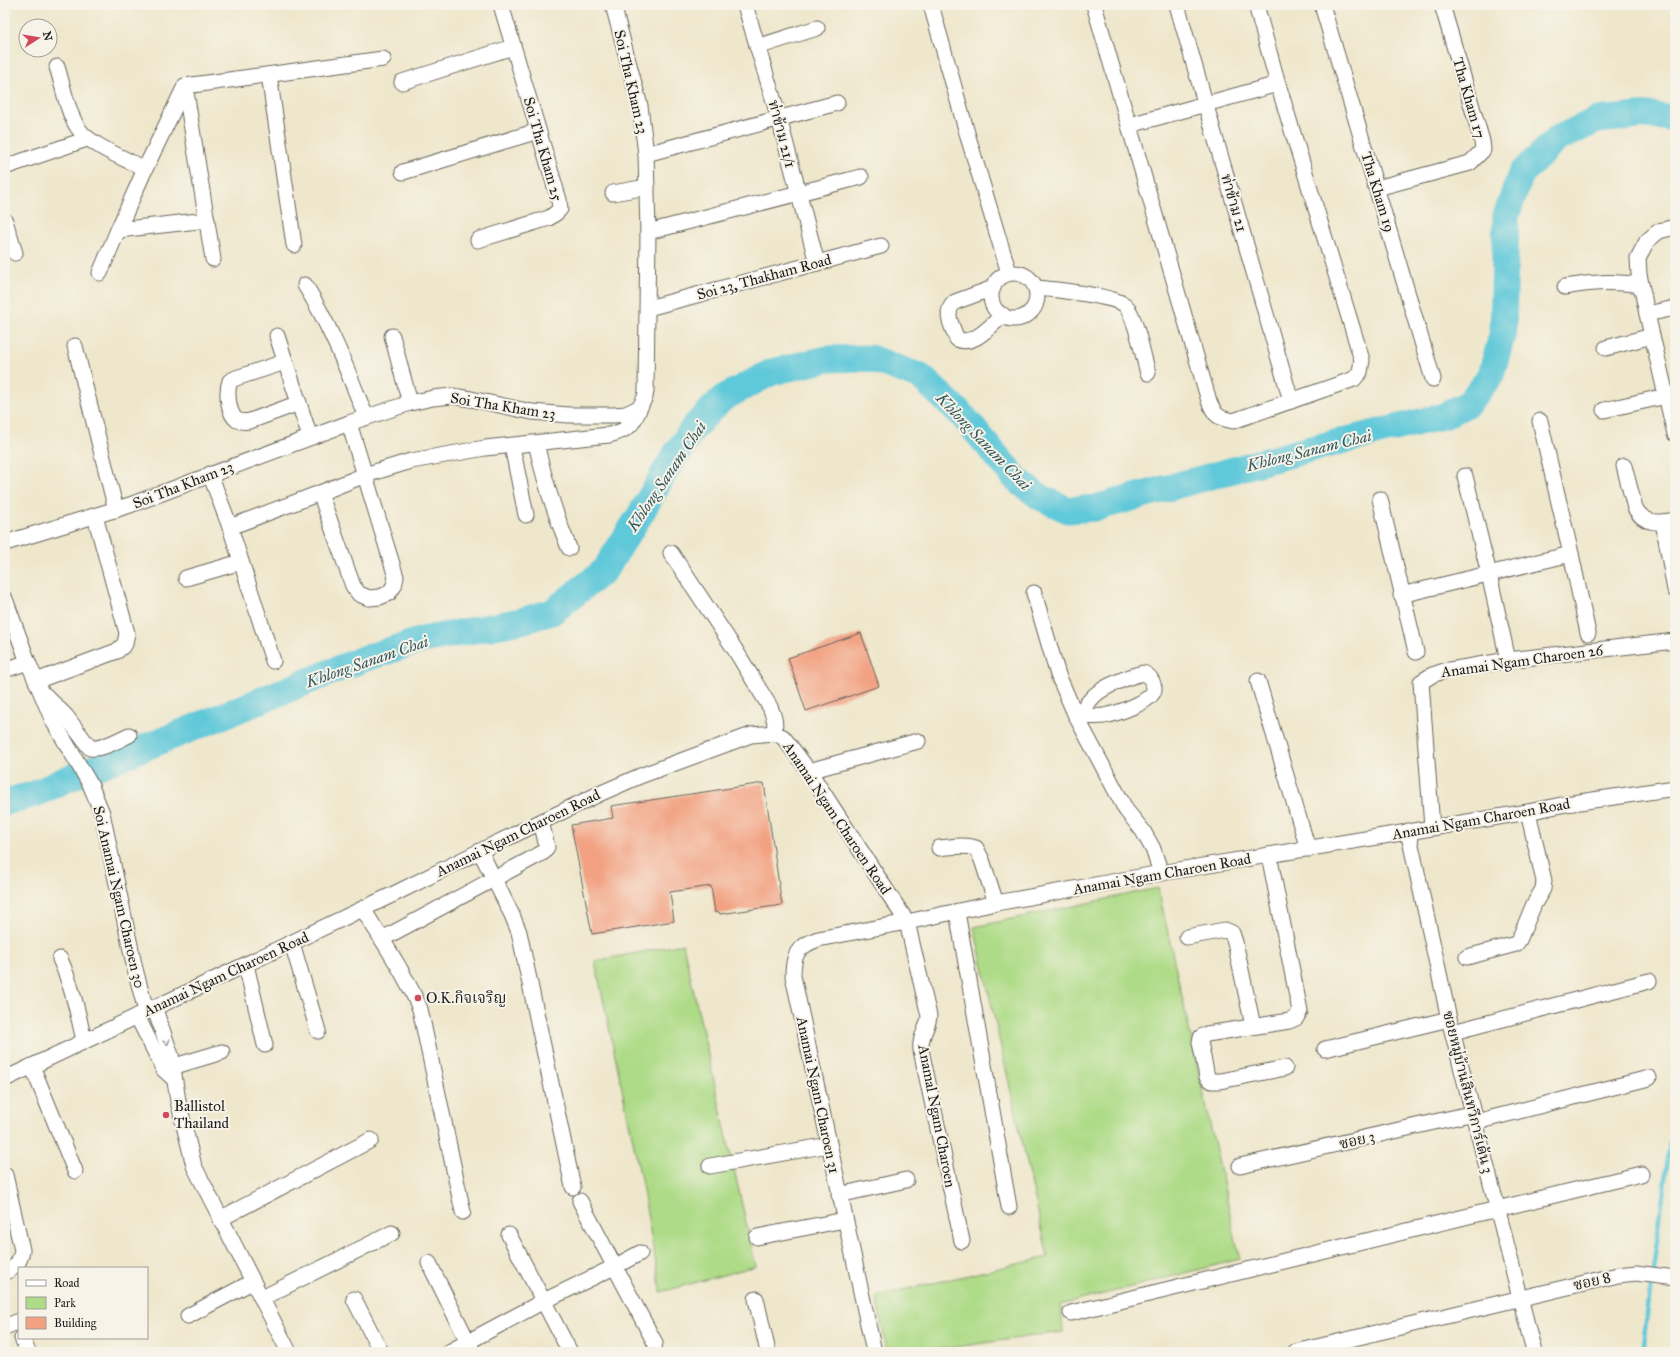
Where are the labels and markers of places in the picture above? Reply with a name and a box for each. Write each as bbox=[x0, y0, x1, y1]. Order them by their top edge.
place label: O.K.กิจเจริญ bbox=[426, 989, 506, 1007]
marker: O.K.กิจเจริญ bbox=[413, 993, 423, 1003]
place label: Ballistol Thailand bbox=[174, 1097, 230, 1132]
marker: Ballistol Thailand bbox=[161, 1110, 171, 1120]

